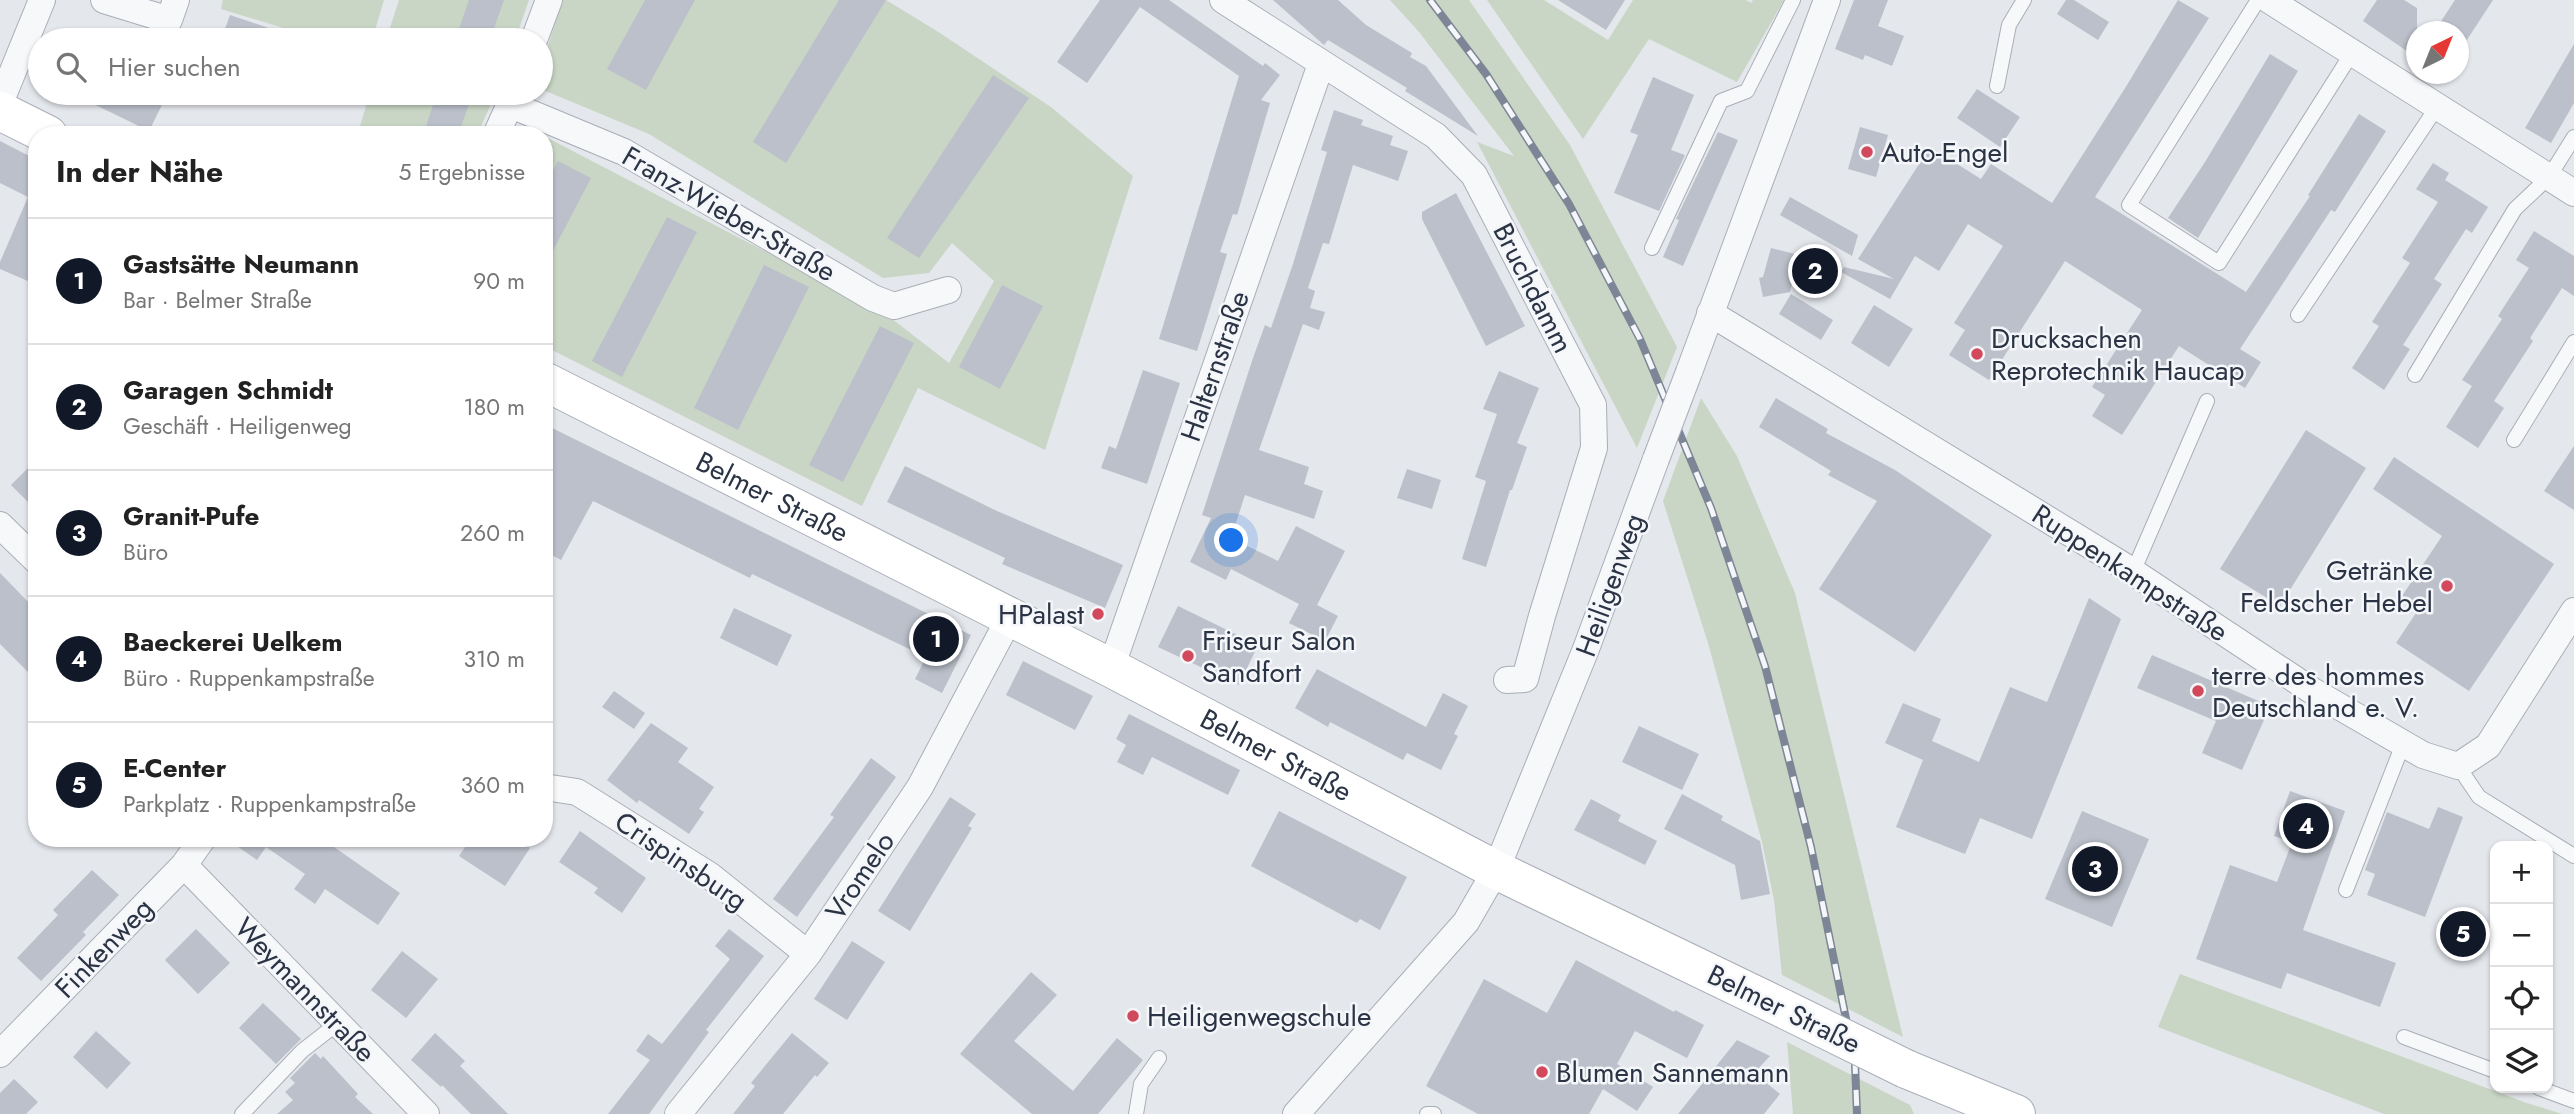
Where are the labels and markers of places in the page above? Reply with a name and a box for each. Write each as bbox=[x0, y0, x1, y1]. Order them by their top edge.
place label: Auto-Engel bbox=[1881, 132, 2008, 173]
marker: Auto-Engel bbox=[1859, 144, 1875, 160]
pin: 2 bbox=[1792, 245, 1838, 297]
place label: Drucksachen Reprotechnik Haucap bbox=[1991, 318, 2244, 391]
marker: Drucksachen Reprotechnik Haucap bbox=[1969, 346, 1985, 362]
place label: Getränke Feldscher Hebel bbox=[2240, 550, 2433, 623]
marker: Getränke Feldscher Hebel bbox=[2439, 578, 2455, 594]
place label: HPalast bbox=[998, 594, 1084, 635]
marker: HPalast bbox=[1090, 606, 1106, 622]
pin: 1 bbox=[913, 613, 959, 665]
place label: Friseur Salon Sandfort bbox=[1202, 620, 1356, 693]
marker: Friseur Salon Sandfort bbox=[1180, 648, 1196, 664]
place label: terre des hommes Deutschland e. V. bbox=[2212, 655, 2424, 728]
marker: terre des hommes Deutschland e. V. bbox=[2190, 683, 2206, 699]
pin: 4 bbox=[2283, 800, 2329, 852]
pin: 3 bbox=[2072, 843, 2118, 895]
pin: 5 bbox=[2440, 908, 2486, 960]
place label: Heiligenwegschule bbox=[1147, 996, 1371, 1037]
marker: Heiligenwegschule bbox=[1125, 1008, 1141, 1024]
place label: Blumen Sannemann bbox=[1556, 1052, 1789, 1093]
marker: Blumen Sannemann bbox=[1534, 1064, 1550, 1080]

